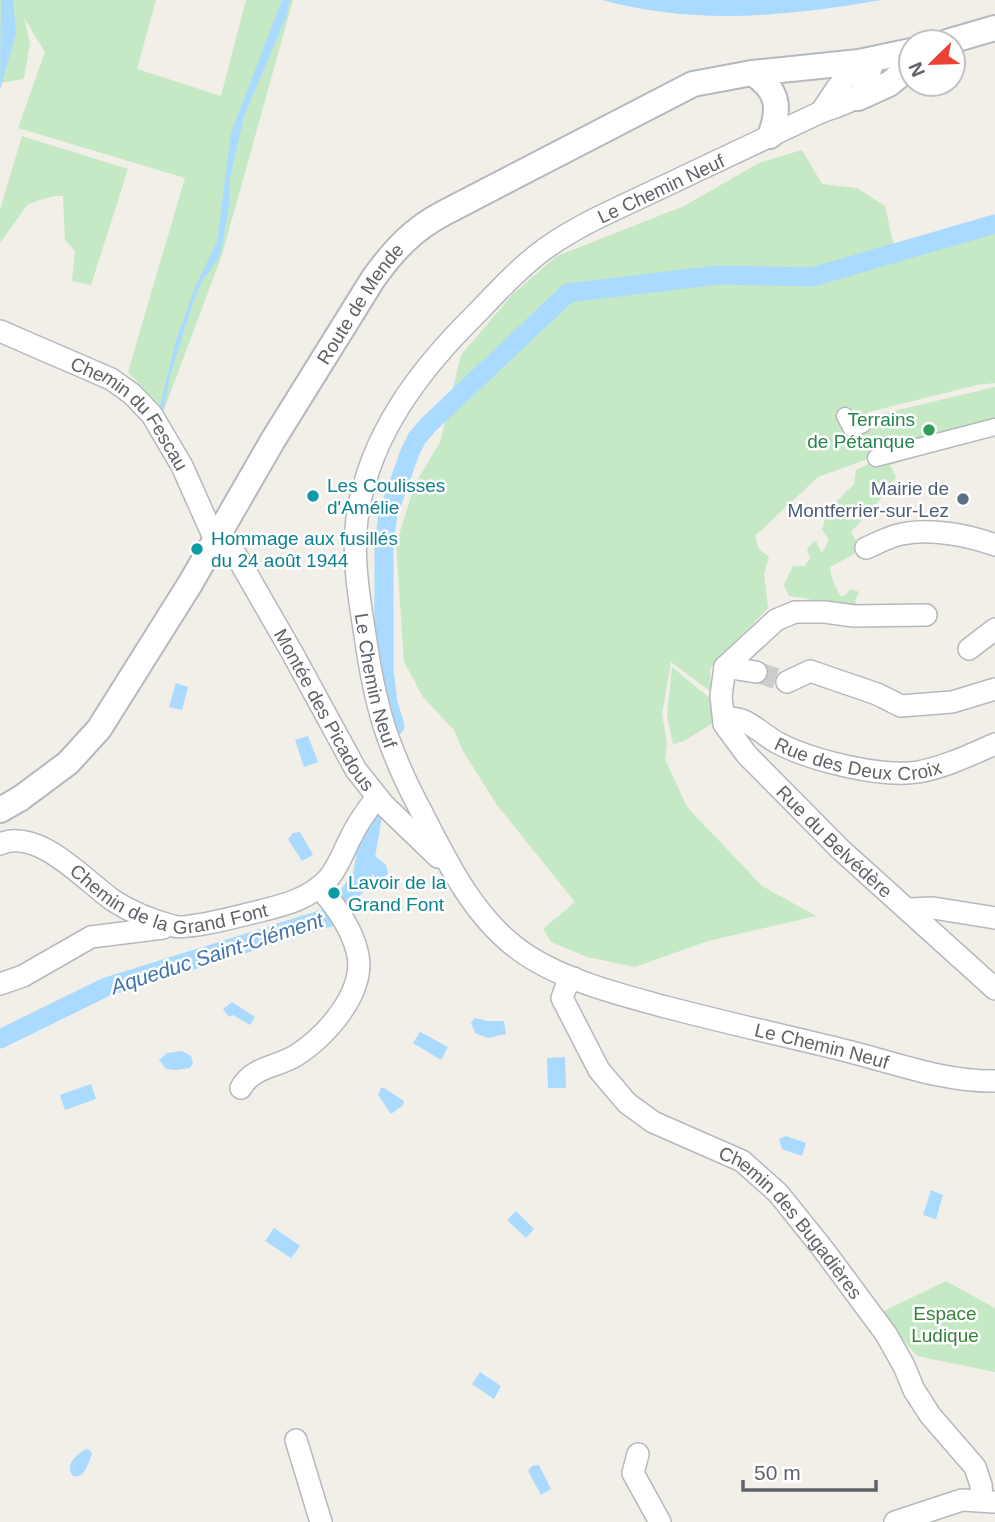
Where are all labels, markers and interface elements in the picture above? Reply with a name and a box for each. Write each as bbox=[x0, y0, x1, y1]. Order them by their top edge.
north arrow bbox=[897, 28, 967, 98]
text: N bbox=[904, 59, 929, 80]
street label: Le Chemin Neuf bbox=[594, 150, 728, 228]
street label: Route de Mende bbox=[312, 239, 408, 368]
street label: Chemin du Fescau bbox=[68, 352, 193, 474]
place label: Terrains de Pétanque bbox=[807, 409, 915, 452]
marker: Terrains de Pétanque bbox=[921, 422, 937, 438]
place label: Les Coulisses d'Amélie bbox=[327, 475, 445, 518]
place label: Mairie de Montferrier-sur-Lez bbox=[787, 478, 949, 521]
marker: Les Coulisses d'Amélie bbox=[305, 488, 321, 504]
marker: Mairie de Montferrier-sur-Lez bbox=[955, 491, 971, 507]
place label: Hommage aux fusillés du 24 août 1944 bbox=[211, 528, 398, 571]
marker: Hommage aux fusillés du 24 août 1944 bbox=[189, 541, 205, 557]
street label: Le Chemin Neuf bbox=[351, 612, 401, 751]
street label: Montée des Picadous bbox=[270, 625, 379, 795]
street label: Rue des Deux Croix bbox=[772, 733, 944, 784]
street label: Rue du Belvédère bbox=[772, 781, 897, 902]
street label: Chemin de la Grand Font bbox=[66, 859, 271, 937]
place label: Lavoir de la Grand Font bbox=[348, 872, 447, 915]
marker: Lavoir de la Grand Font bbox=[326, 885, 342, 901]
water label: Aqueduc Saint-Clément bbox=[106, 907, 327, 999]
street label: Le Chemin Neuf bbox=[753, 1019, 892, 1073]
street label: Chemin des Bugadières bbox=[716, 1142, 867, 1303]
park label: Espace Ludique bbox=[911, 1303, 979, 1346]
scale bar bbox=[743, 1448, 876, 1492]
text: 50 m bbox=[754, 1461, 801, 1484]

